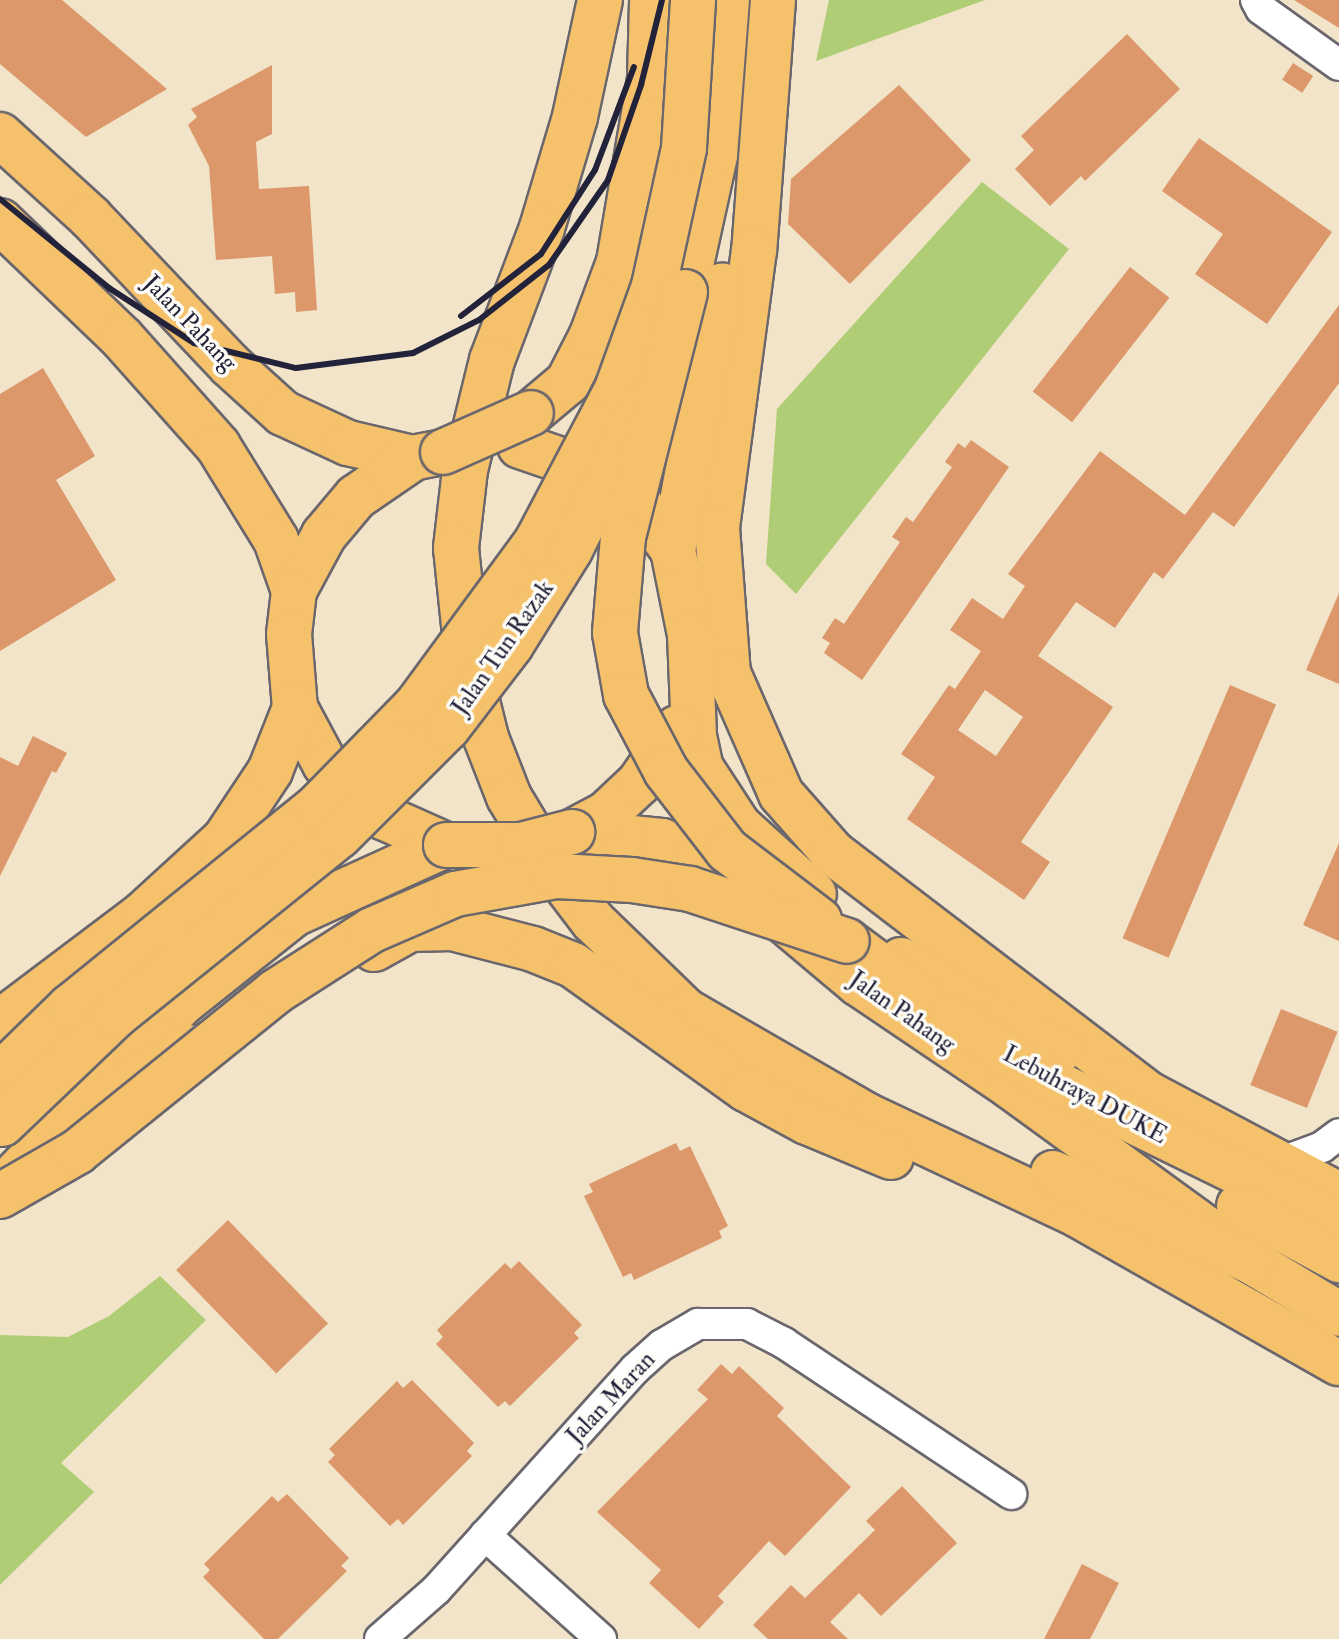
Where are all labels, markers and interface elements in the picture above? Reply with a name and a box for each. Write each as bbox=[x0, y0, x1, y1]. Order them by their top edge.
street label: Jalan Pahang bbox=[137, 269, 243, 377]
street label: Jalan Tun Razak bbox=[446, 575, 560, 721]
street label: Jalan Pahang bbox=[844, 965, 960, 1059]
street label: Lebuhraya DUKE bbox=[998, 1040, 1172, 1150]
street label: Jalan Maran bbox=[561, 1346, 661, 1450]

